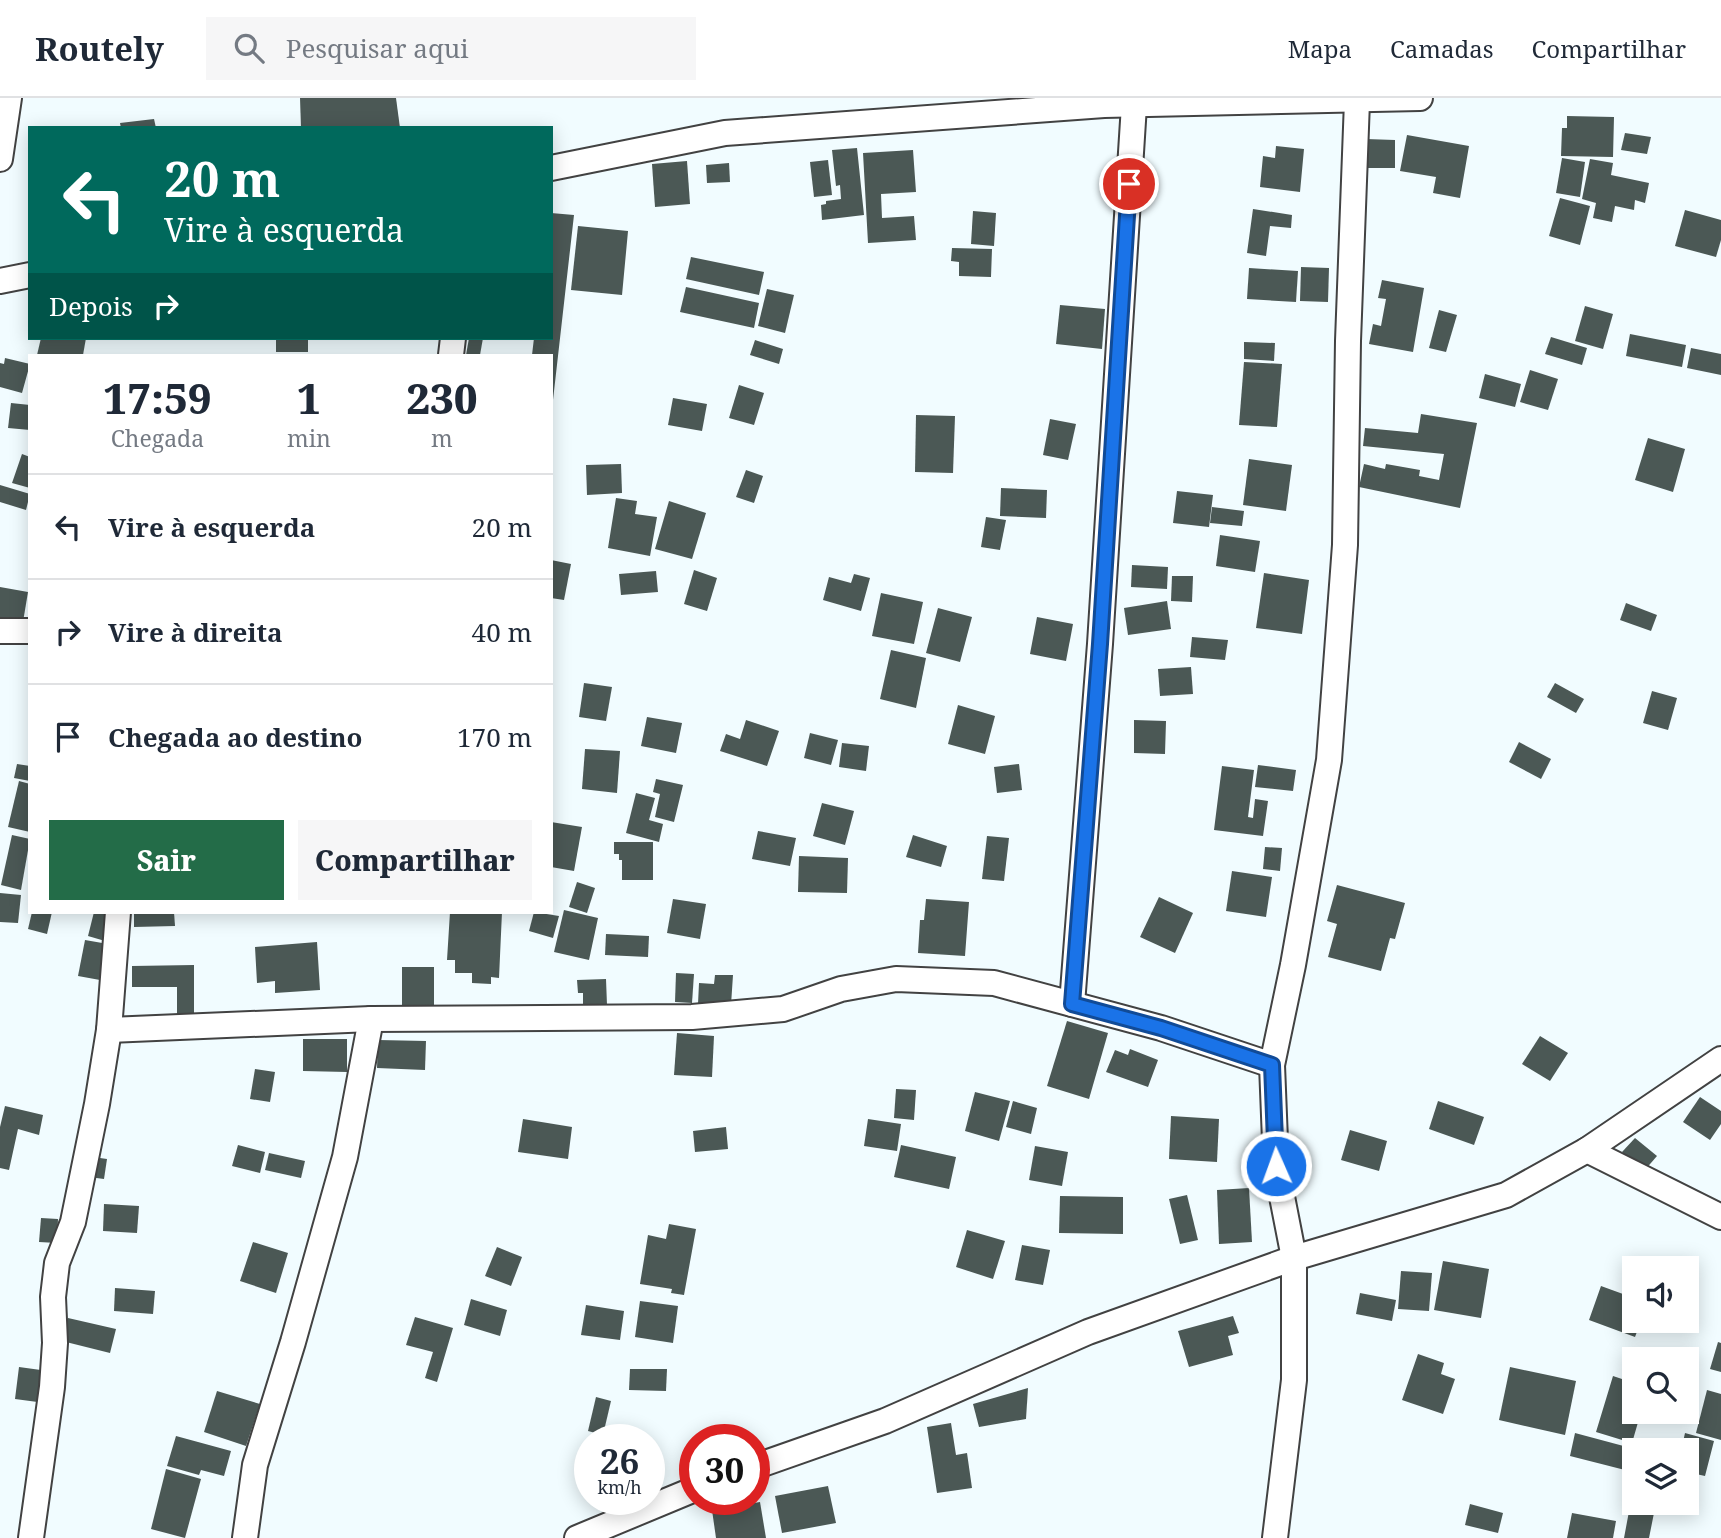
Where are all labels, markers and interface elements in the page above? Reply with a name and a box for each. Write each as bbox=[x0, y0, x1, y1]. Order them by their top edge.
search box bbox=[206, 17, 696, 80]
text: Routely bbox=[35, 26, 164, 71]
icon: search bbox=[230, 29, 268, 67]
text: Pesquisar aqui bbox=[286, 30, 469, 66]
text: Mapa bbox=[1288, 32, 1352, 65]
text: Camadas bbox=[1390, 32, 1494, 65]
text: Compartilhar bbox=[1532, 32, 1686, 65]
text: 20 m bbox=[164, 145, 280, 211]
icon: left bbox=[49, 154, 140, 245]
pin bbox=[1099, 154, 1159, 214]
icon: arrive bbox=[1110, 165, 1148, 203]
text: Vire à esquerda bbox=[164, 208, 404, 251]
icon: right bbox=[147, 287, 185, 325]
text: Depois bbox=[49, 288, 133, 324]
text: 17:59 bbox=[103, 369, 212, 426]
text: 1 bbox=[297, 369, 321, 426]
text: 230 bbox=[406, 369, 478, 426]
text: Chegada bbox=[111, 422, 204, 454]
text: min bbox=[287, 422, 331, 454]
text: m bbox=[431, 422, 453, 454]
icon: left bbox=[49, 508, 87, 546]
text: Vire à esquerda bbox=[108, 509, 315, 545]
text: 20 m bbox=[472, 509, 532, 545]
icon: right bbox=[49, 613, 87, 651]
text: Vire à direita bbox=[108, 614, 283, 650]
text: 40 m bbox=[472, 614, 532, 650]
icon: arrive bbox=[49, 718, 87, 756]
text: Chegada ao destino bbox=[108, 719, 363, 755]
text: 170 m bbox=[457, 719, 532, 755]
button: Sair bbox=[49, 820, 284, 900]
button: Compartilhar bbox=[298, 820, 532, 900]
position arrow bbox=[1239, 1129, 1313, 1203]
map controls bbox=[1622, 1256, 1699, 1515]
button: sound bbox=[1622, 1256, 1699, 1333]
button: search bbox=[1622, 1347, 1699, 1424]
speed limit sign: 30 bbox=[679, 1424, 770, 1515]
text: 26 bbox=[600, 1437, 639, 1484]
button: layers bbox=[1622, 1438, 1699, 1515]
text: km/h bbox=[597, 1475, 642, 1499]

